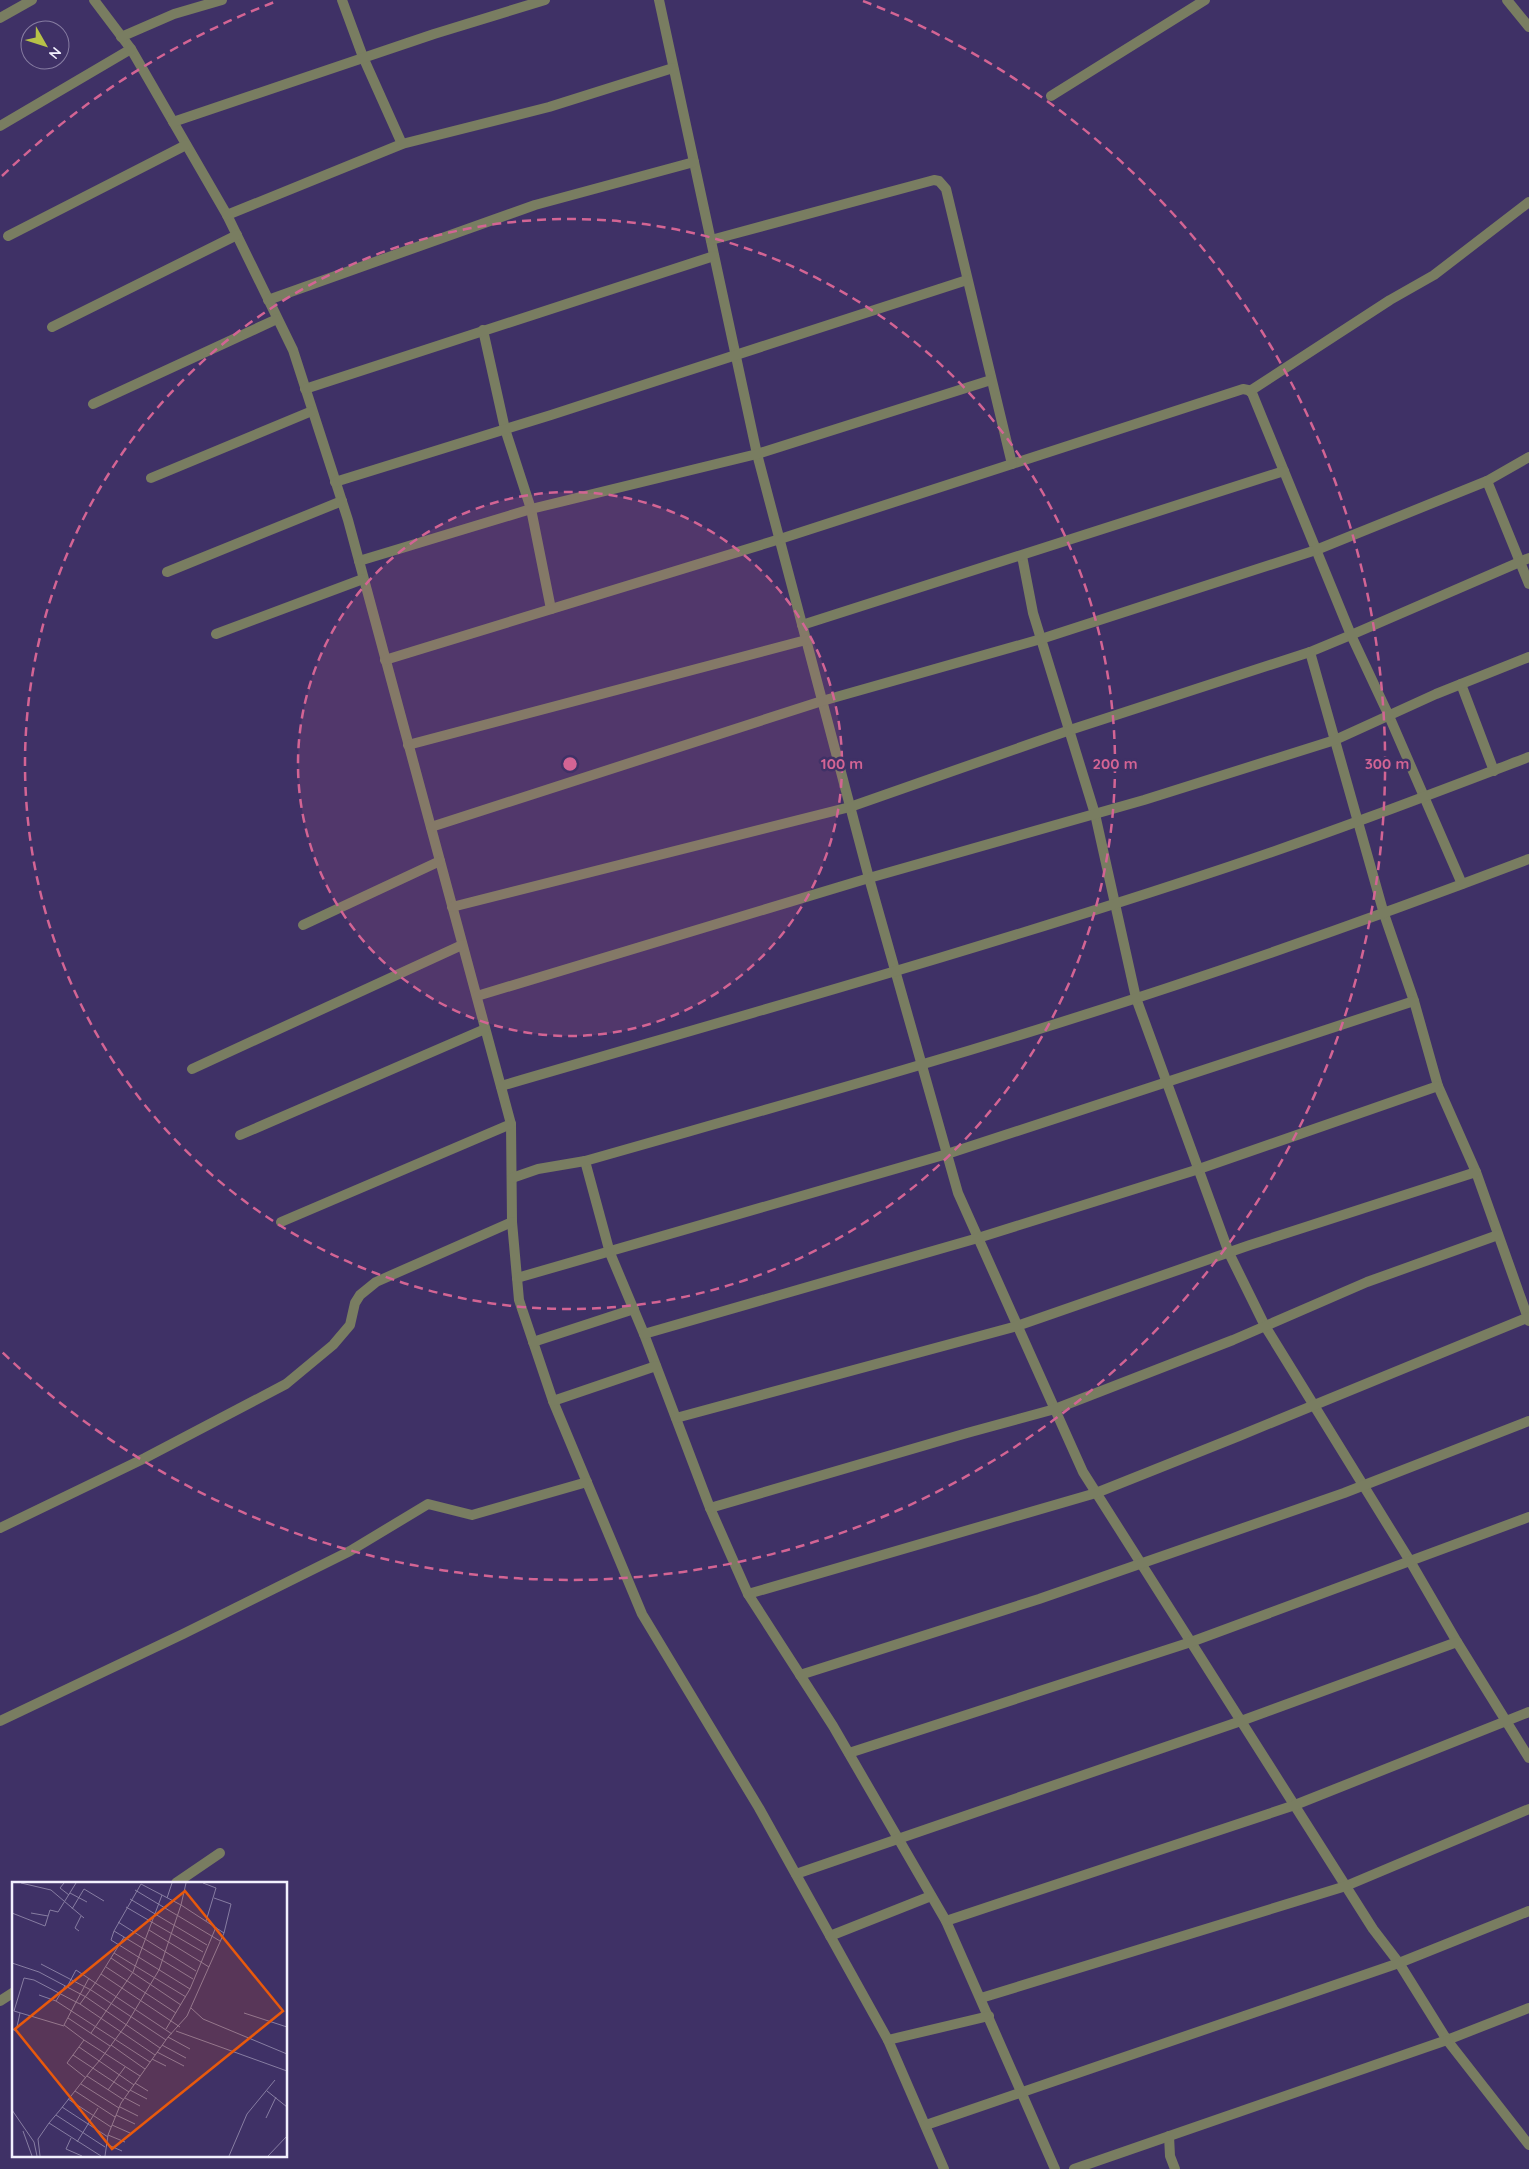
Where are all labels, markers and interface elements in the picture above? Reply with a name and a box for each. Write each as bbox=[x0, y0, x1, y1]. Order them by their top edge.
north arrow bbox=[20, 20, 70, 70]
text: N bbox=[45, 44, 65, 63]
text: 100 m bbox=[821, 754, 863, 773]
text: 200 m bbox=[1093, 754, 1138, 773]
text: 300 m bbox=[1365, 754, 1409, 773]
centre of rings bbox=[561, 755, 579, 773]
inset map bbox=[12, 1882, 288, 2156]

